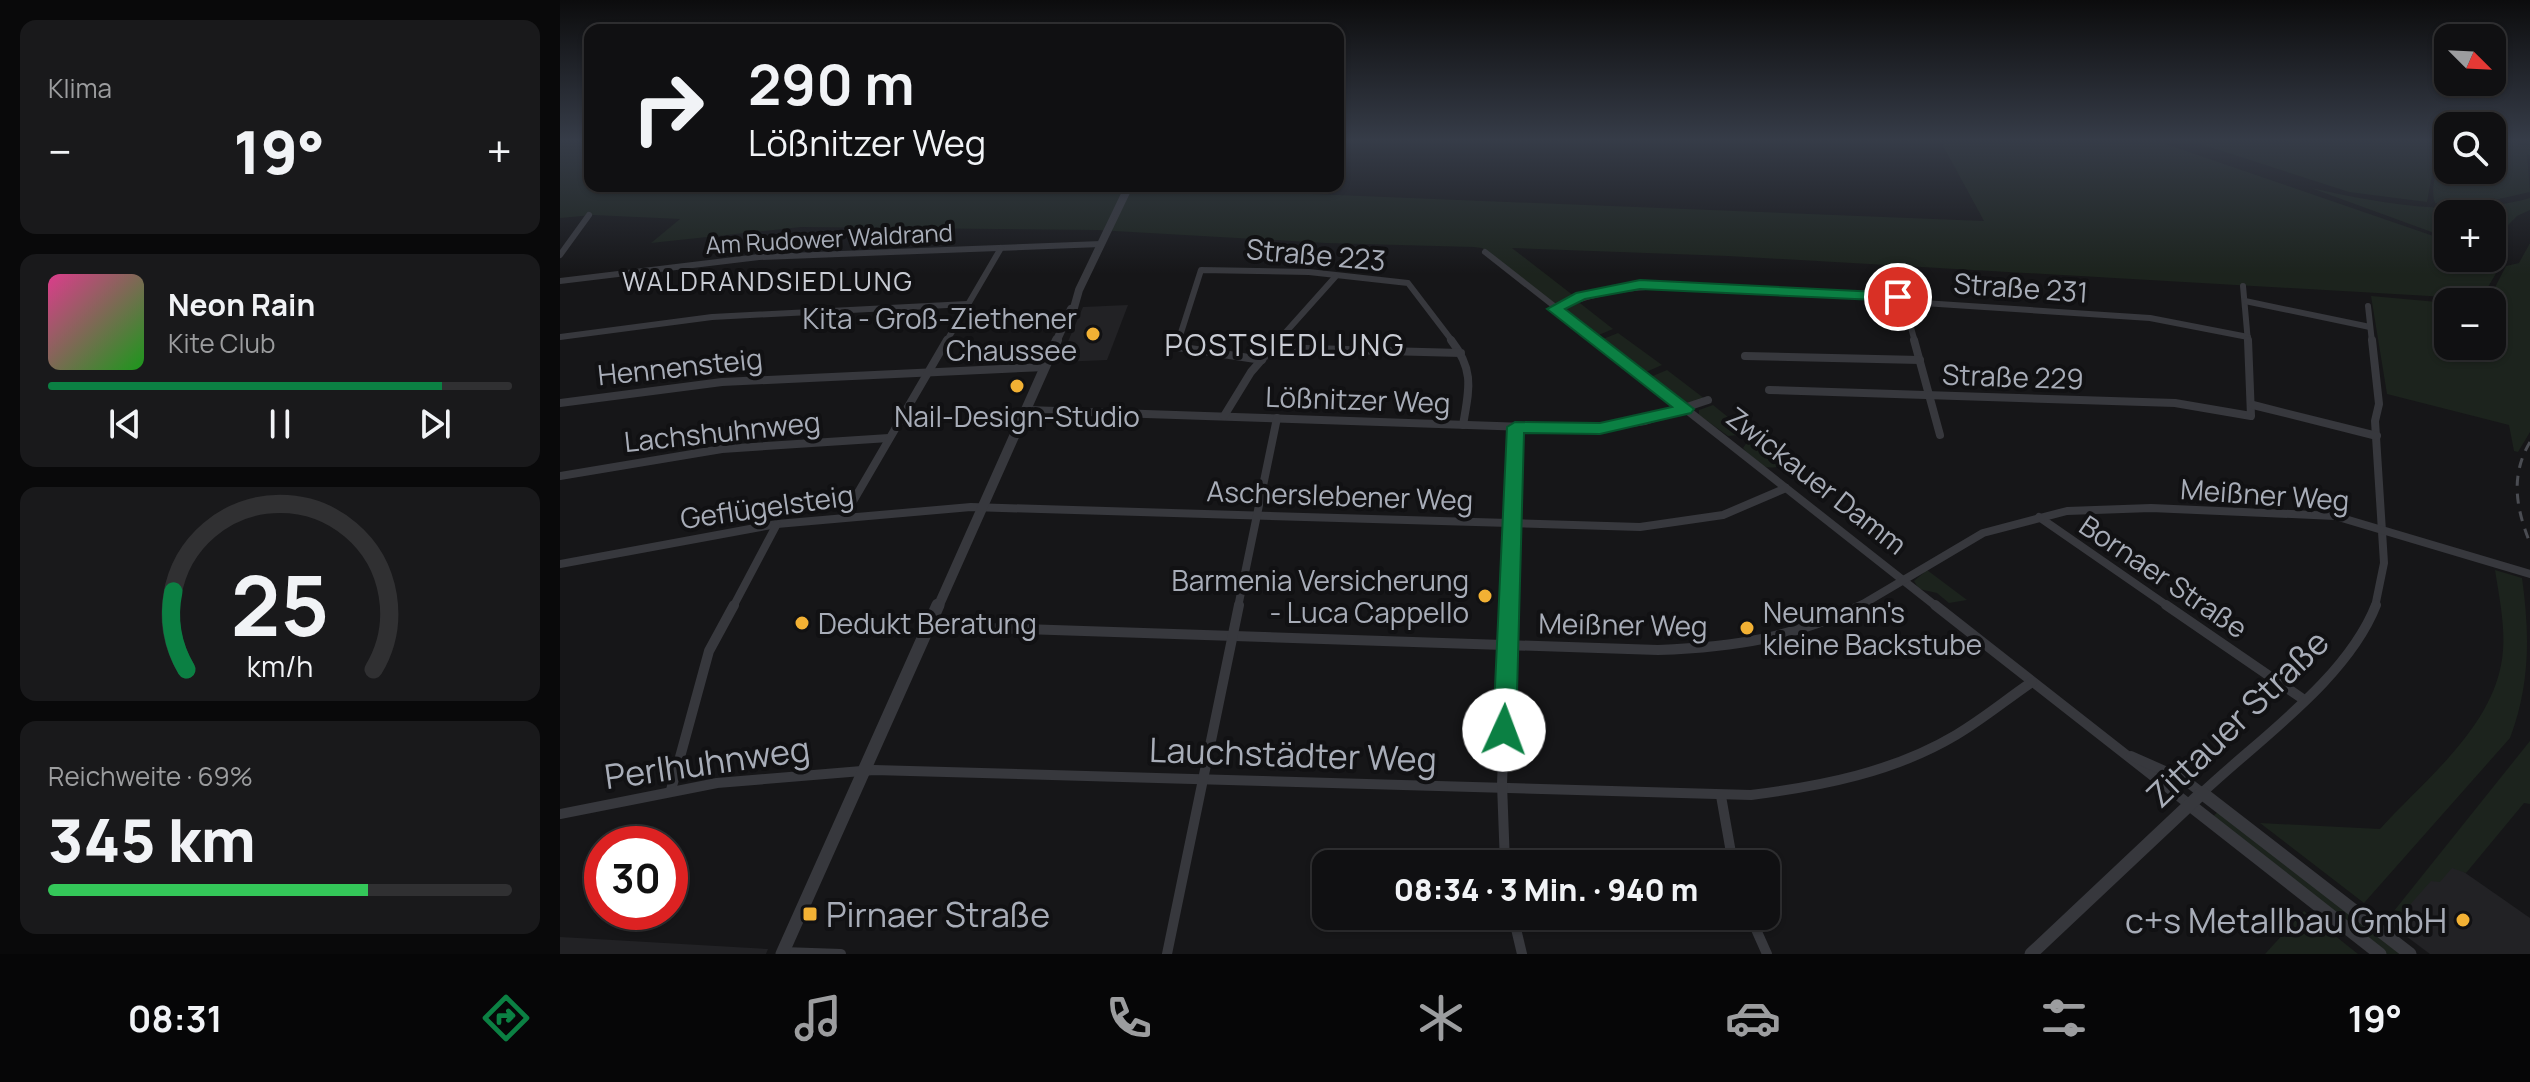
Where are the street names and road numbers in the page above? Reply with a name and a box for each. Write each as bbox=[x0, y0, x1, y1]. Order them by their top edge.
street label: Am Rudower Waldrand bbox=[705, 215, 953, 261]
street label: Straße 223 bbox=[1245, 229, 1387, 279]
street label: Straße 231 bbox=[1953, 263, 2089, 311]
street label: Hennensteig bbox=[596, 338, 764, 394]
street label: Straße 229 bbox=[1942, 355, 2084, 397]
street label: Lößnitzer Weg bbox=[1265, 377, 1451, 421]
street label: Zwickauer Damm bbox=[1719, 398, 1915, 562]
street label: Lachshuhnweg bbox=[622, 402, 822, 460]
street label: Meißner Weg bbox=[2179, 469, 2351, 519]
street label: Ascherslebener Weg bbox=[1206, 471, 1474, 519]
street label: Geflügelsteig bbox=[678, 475, 856, 537]
street label: Bornaer Straße bbox=[2073, 506, 2255, 646]
street label: Meißner Weg bbox=[1538, 604, 1708, 644]
street label: Zittauer Straße bbox=[2136, 619, 2338, 817]
street label: Perlhuhnweg bbox=[601, 725, 813, 799]
street label: Lauchstädter Weg bbox=[1148, 726, 1438, 782]

